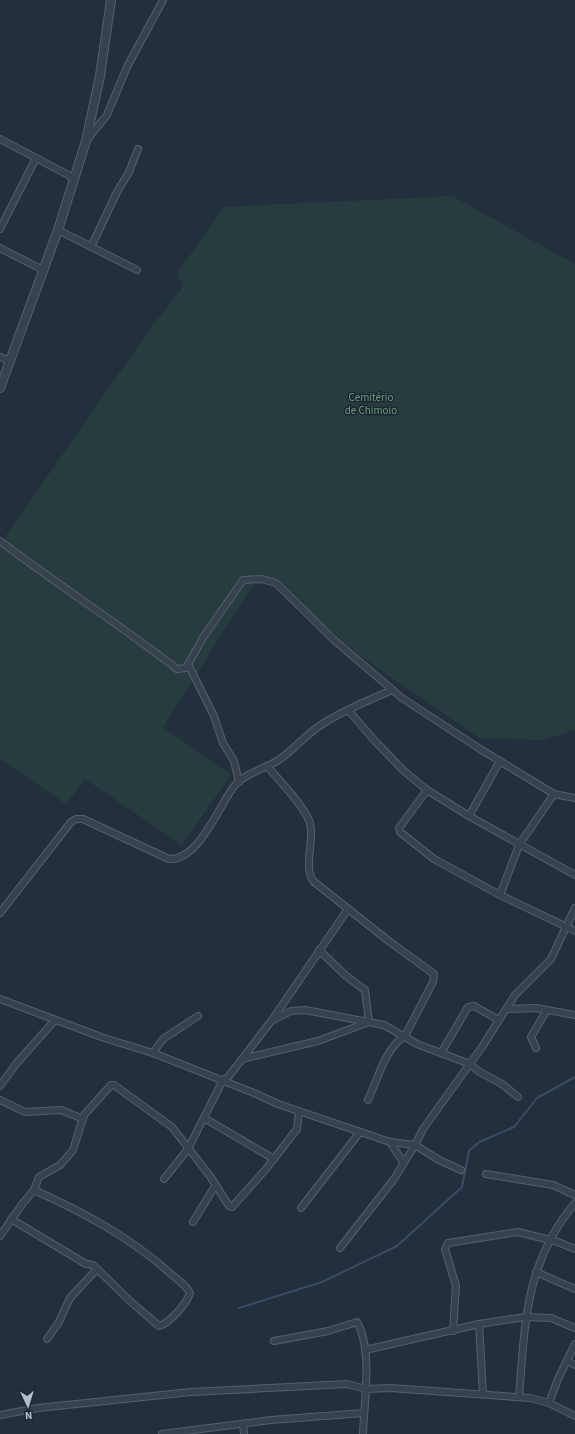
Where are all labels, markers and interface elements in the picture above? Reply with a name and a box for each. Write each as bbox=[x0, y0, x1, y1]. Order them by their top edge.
park label: Cemitério de Chimoio bbox=[345, 390, 397, 418]
north arrow bbox=[8, 1386, 48, 1426]
text: N bbox=[24, 1408, 33, 1423]

